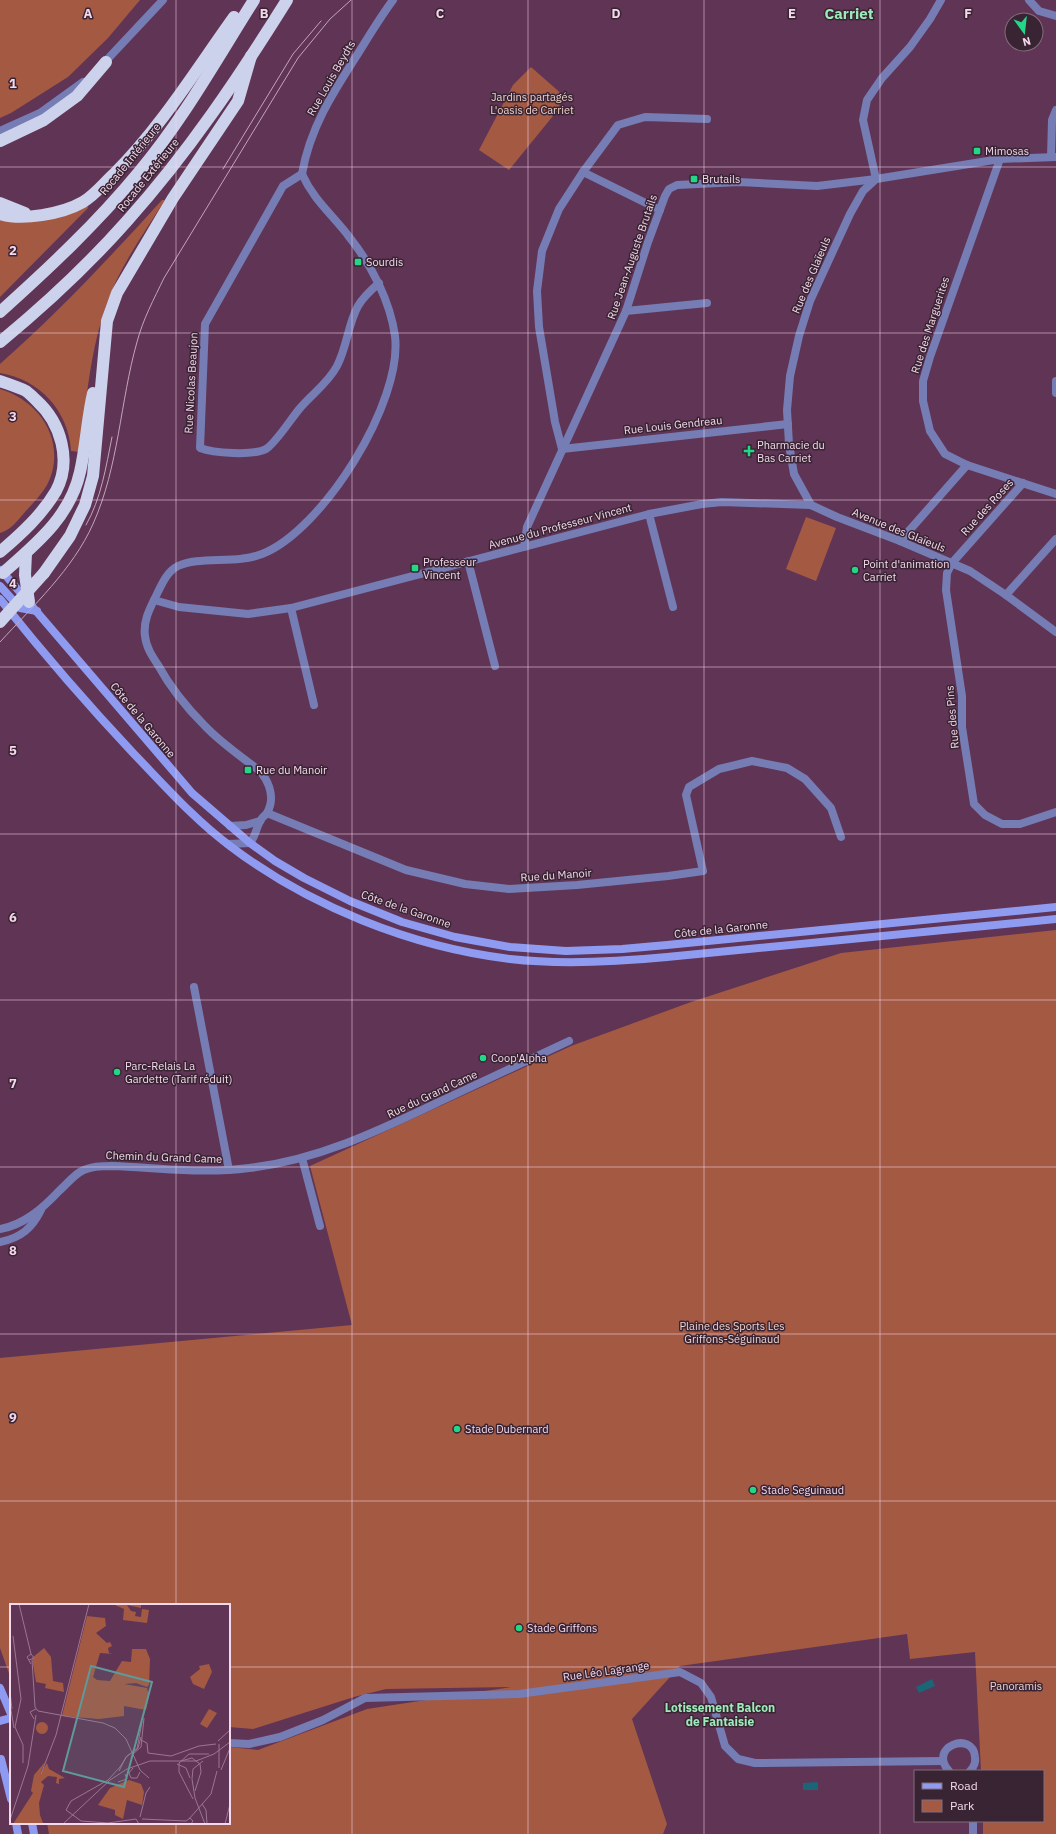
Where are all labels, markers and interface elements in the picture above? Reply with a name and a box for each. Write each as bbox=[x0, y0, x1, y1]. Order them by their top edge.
district label: Carriet bbox=[825, 4, 874, 23]
text: A bbox=[84, 5, 93, 22]
text: B bbox=[260, 5, 269, 22]
text: C bbox=[436, 5, 445, 22]
text: D bbox=[611, 5, 621, 22]
text: E bbox=[788, 5, 796, 22]
text: F bbox=[964, 5, 972, 22]
north arrow bbox=[1004, 12, 1044, 52]
text: N bbox=[1021, 34, 1032, 49]
street label: Rue Louis Beydts bbox=[304, 38, 358, 118]
text: 1 bbox=[9, 75, 17, 92]
park label: Jardins partagés L'oasis de Carriet bbox=[490, 90, 574, 117]
street label: Rocade Intérieure bbox=[97, 120, 163, 198]
street label: Rocade Extérieure bbox=[114, 135, 182, 215]
place label: Mimosas bbox=[985, 144, 1029, 158]
marker: Mimosas bbox=[972, 146, 982, 156]
place label: Brutails bbox=[702, 172, 740, 186]
marker: Brutails bbox=[689, 174, 699, 184]
street label: Rue Jean-Auguste Brutails bbox=[604, 193, 660, 321]
street label: Rue des Glaïeuls bbox=[788, 234, 834, 316]
text: 2 bbox=[9, 242, 17, 259]
place label: Sourdis bbox=[366, 255, 403, 269]
marker: Sourdis bbox=[353, 257, 363, 267]
street label: Rue des Marguerites bbox=[908, 275, 952, 375]
street label: Rue Nicolas Beaujon bbox=[181, 332, 201, 434]
text: 3 bbox=[9, 408, 17, 425]
street label: Rue Louis Gendreau bbox=[623, 413, 723, 437]
place label: Pharmacie du Bas Carriet bbox=[757, 438, 825, 465]
marker: Pharmacie du Bas Carriet bbox=[744, 446, 754, 456]
street label: Rue des Roses bbox=[958, 476, 1016, 538]
street label: Avenue du Professeur Vincent bbox=[487, 500, 633, 552]
street label: Avenue des Glaïeuls bbox=[850, 505, 948, 555]
place label: Professeur Vincent bbox=[423, 555, 476, 582]
place label: Point d'animation Carriet bbox=[863, 557, 949, 584]
marker: Professeur Vincent bbox=[410, 563, 420, 573]
marker: Point d'animation Carriet bbox=[850, 565, 860, 575]
text: 4 bbox=[9, 575, 17, 592]
street label: Côte de la Garonne bbox=[107, 679, 179, 761]
street label: Rue des Pins bbox=[942, 685, 962, 749]
text: 5 bbox=[9, 742, 17, 759]
place label: Rue du Manoir bbox=[256, 763, 327, 777]
marker: Rue du Manoir bbox=[243, 765, 253, 775]
street label: Rue du Manoir bbox=[520, 866, 592, 884]
street label: Côte de la Garonne bbox=[359, 887, 453, 931]
text: 6 bbox=[9, 909, 17, 926]
street label: Côte de la Garonne bbox=[673, 917, 769, 941]
place label: Coop'Alpha bbox=[491, 1051, 547, 1065]
marker: Coop'Alpha bbox=[478, 1053, 488, 1063]
place label: Parc-Relais La Gardette (Tarif réduit) bbox=[125, 1059, 232, 1086]
marker: Parc-Relais La Gardette (Tarif réduit) bbox=[112, 1067, 122, 1077]
street label: Rue du Grand Came bbox=[385, 1067, 479, 1121]
text: 7 bbox=[9, 1075, 17, 1092]
street label: Chemin du Grand Came bbox=[105, 1148, 223, 1166]
text: 8 bbox=[9, 1242, 17, 1259]
park label: Plaine des Sports Les Griffons-Séguinaud bbox=[679, 1319, 785, 1346]
text: 9 bbox=[9, 1409, 17, 1426]
place label: Stade Dubernard bbox=[465, 1422, 549, 1436]
marker: Stade Dubernard bbox=[452, 1424, 462, 1434]
place label: Stade Seguinaud bbox=[761, 1483, 844, 1497]
marker: Stade Seguinaud bbox=[748, 1485, 758, 1495]
inset map bbox=[10, 1604, 230, 1824]
place label: Stade Griffons bbox=[527, 1621, 597, 1635]
marker: Stade Griffons bbox=[514, 1623, 524, 1633]
street label: Rue Léo Lagrange bbox=[562, 1658, 650, 1684]
park label: Panoramis bbox=[990, 1679, 1042, 1693]
district label: Lotissement Balcon de Fantaisie bbox=[665, 1700, 775, 1729]
legend bbox=[914, 1770, 1044, 1822]
text: Road bbox=[950, 1778, 978, 1793]
text: Park bbox=[950, 1798, 975, 1813]

